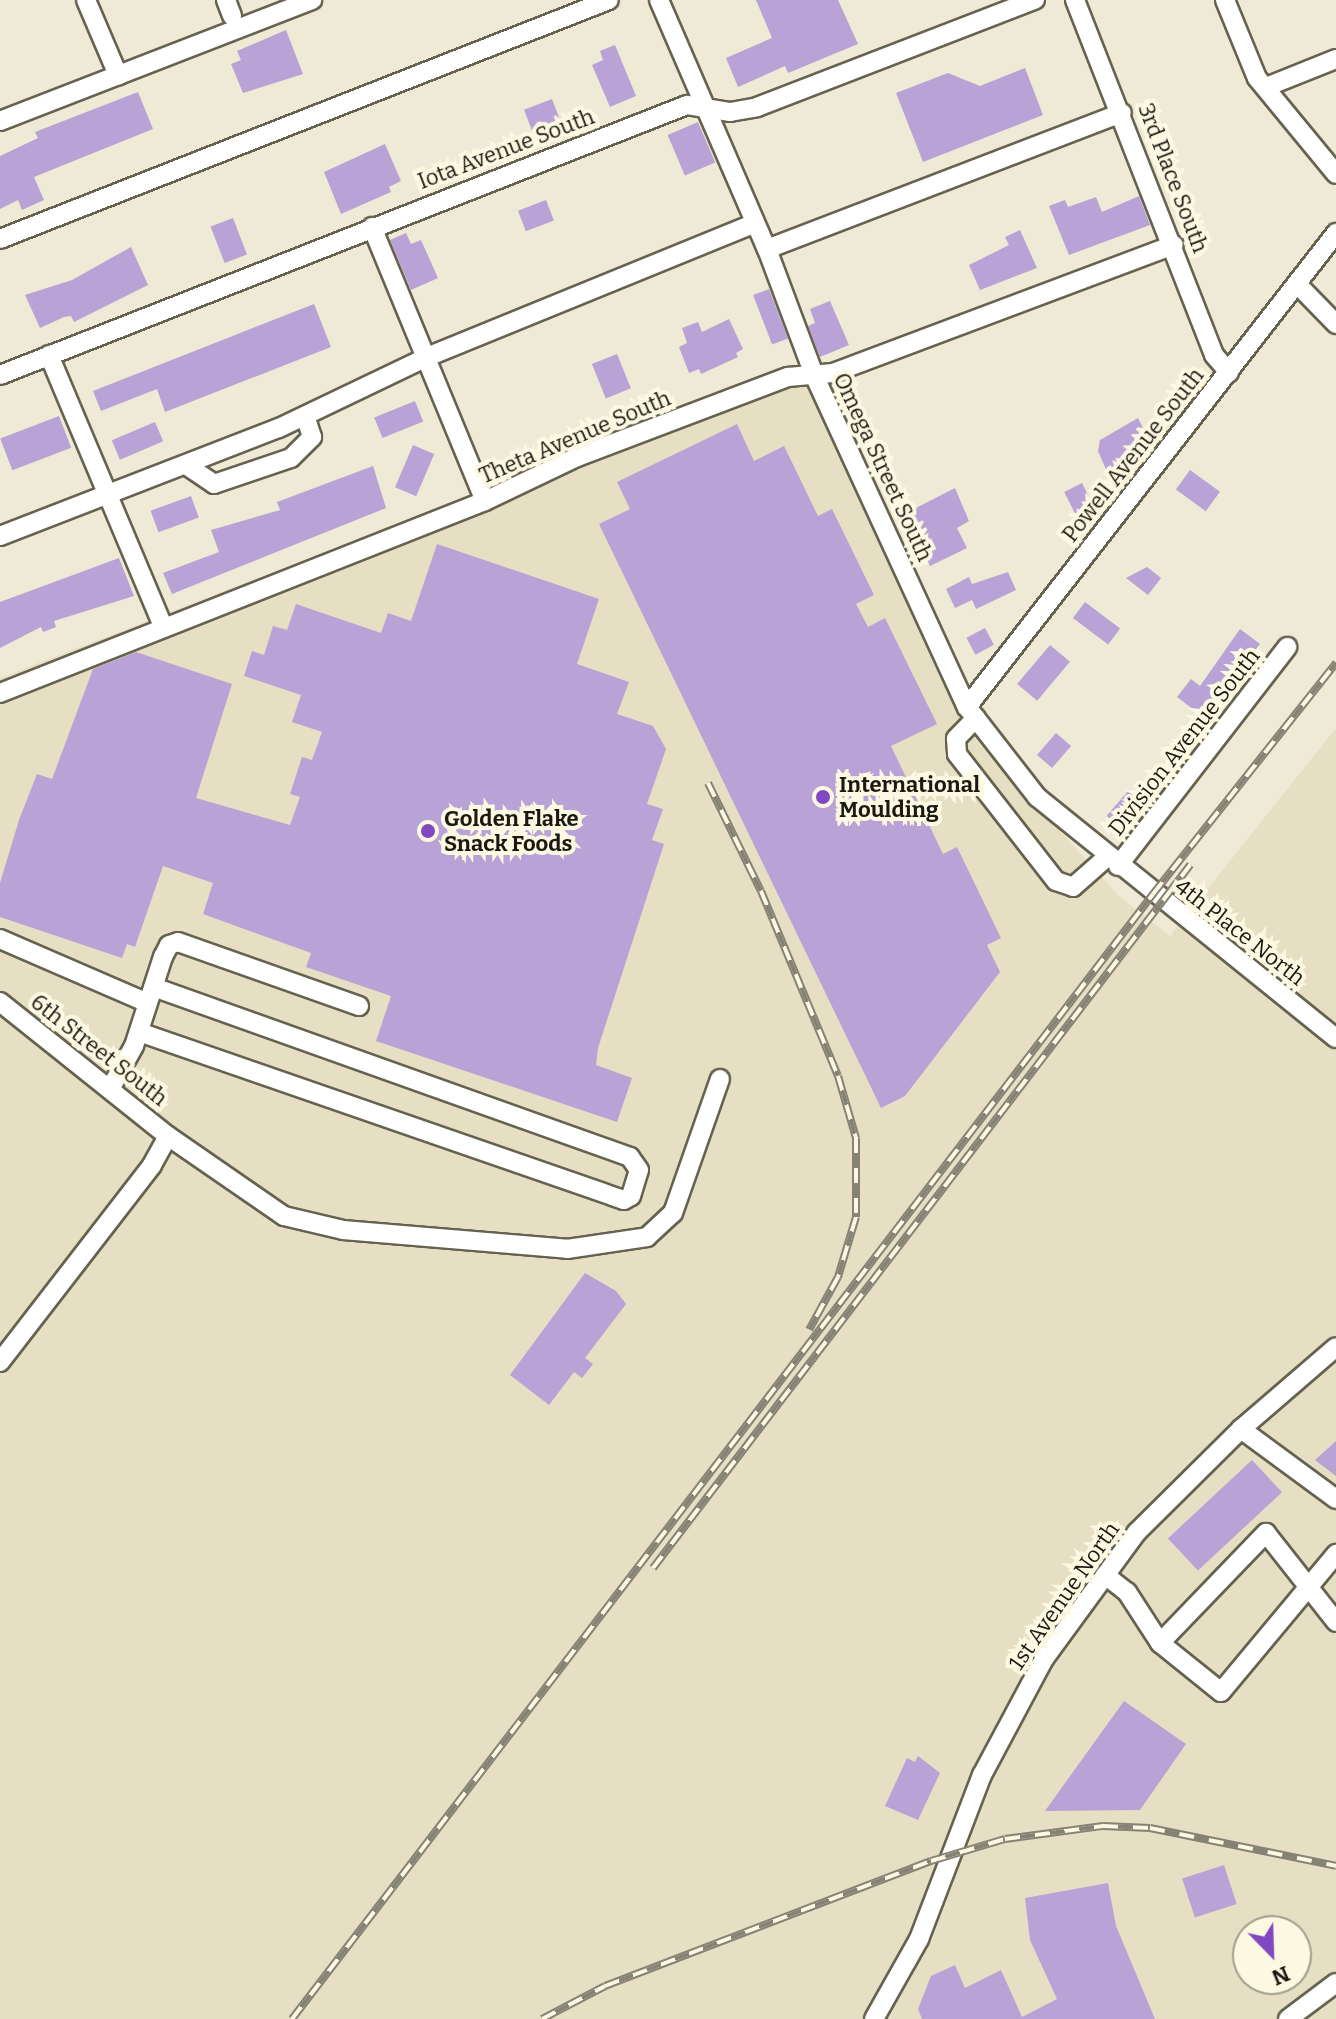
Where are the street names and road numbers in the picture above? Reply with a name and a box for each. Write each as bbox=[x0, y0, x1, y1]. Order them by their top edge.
street label: 3rd Place South bbox=[1132, 100, 1214, 256]
street label: Iota Avenue South bbox=[414, 103, 598, 195]
street label: Powell Avenue South bbox=[1057, 363, 1209, 547]
street label: Omega Street South bbox=[828, 369, 938, 565]
street label: Theta Avenue South bbox=[476, 385, 674, 489]
street label: Division Avenue South bbox=[1103, 643, 1265, 841]
street label: 4th Place North bbox=[1170, 873, 1310, 991]
street label: 6th Street South bbox=[26, 989, 172, 1111]
street label: 1st Avenue North bbox=[1003, 1517, 1125, 1675]

